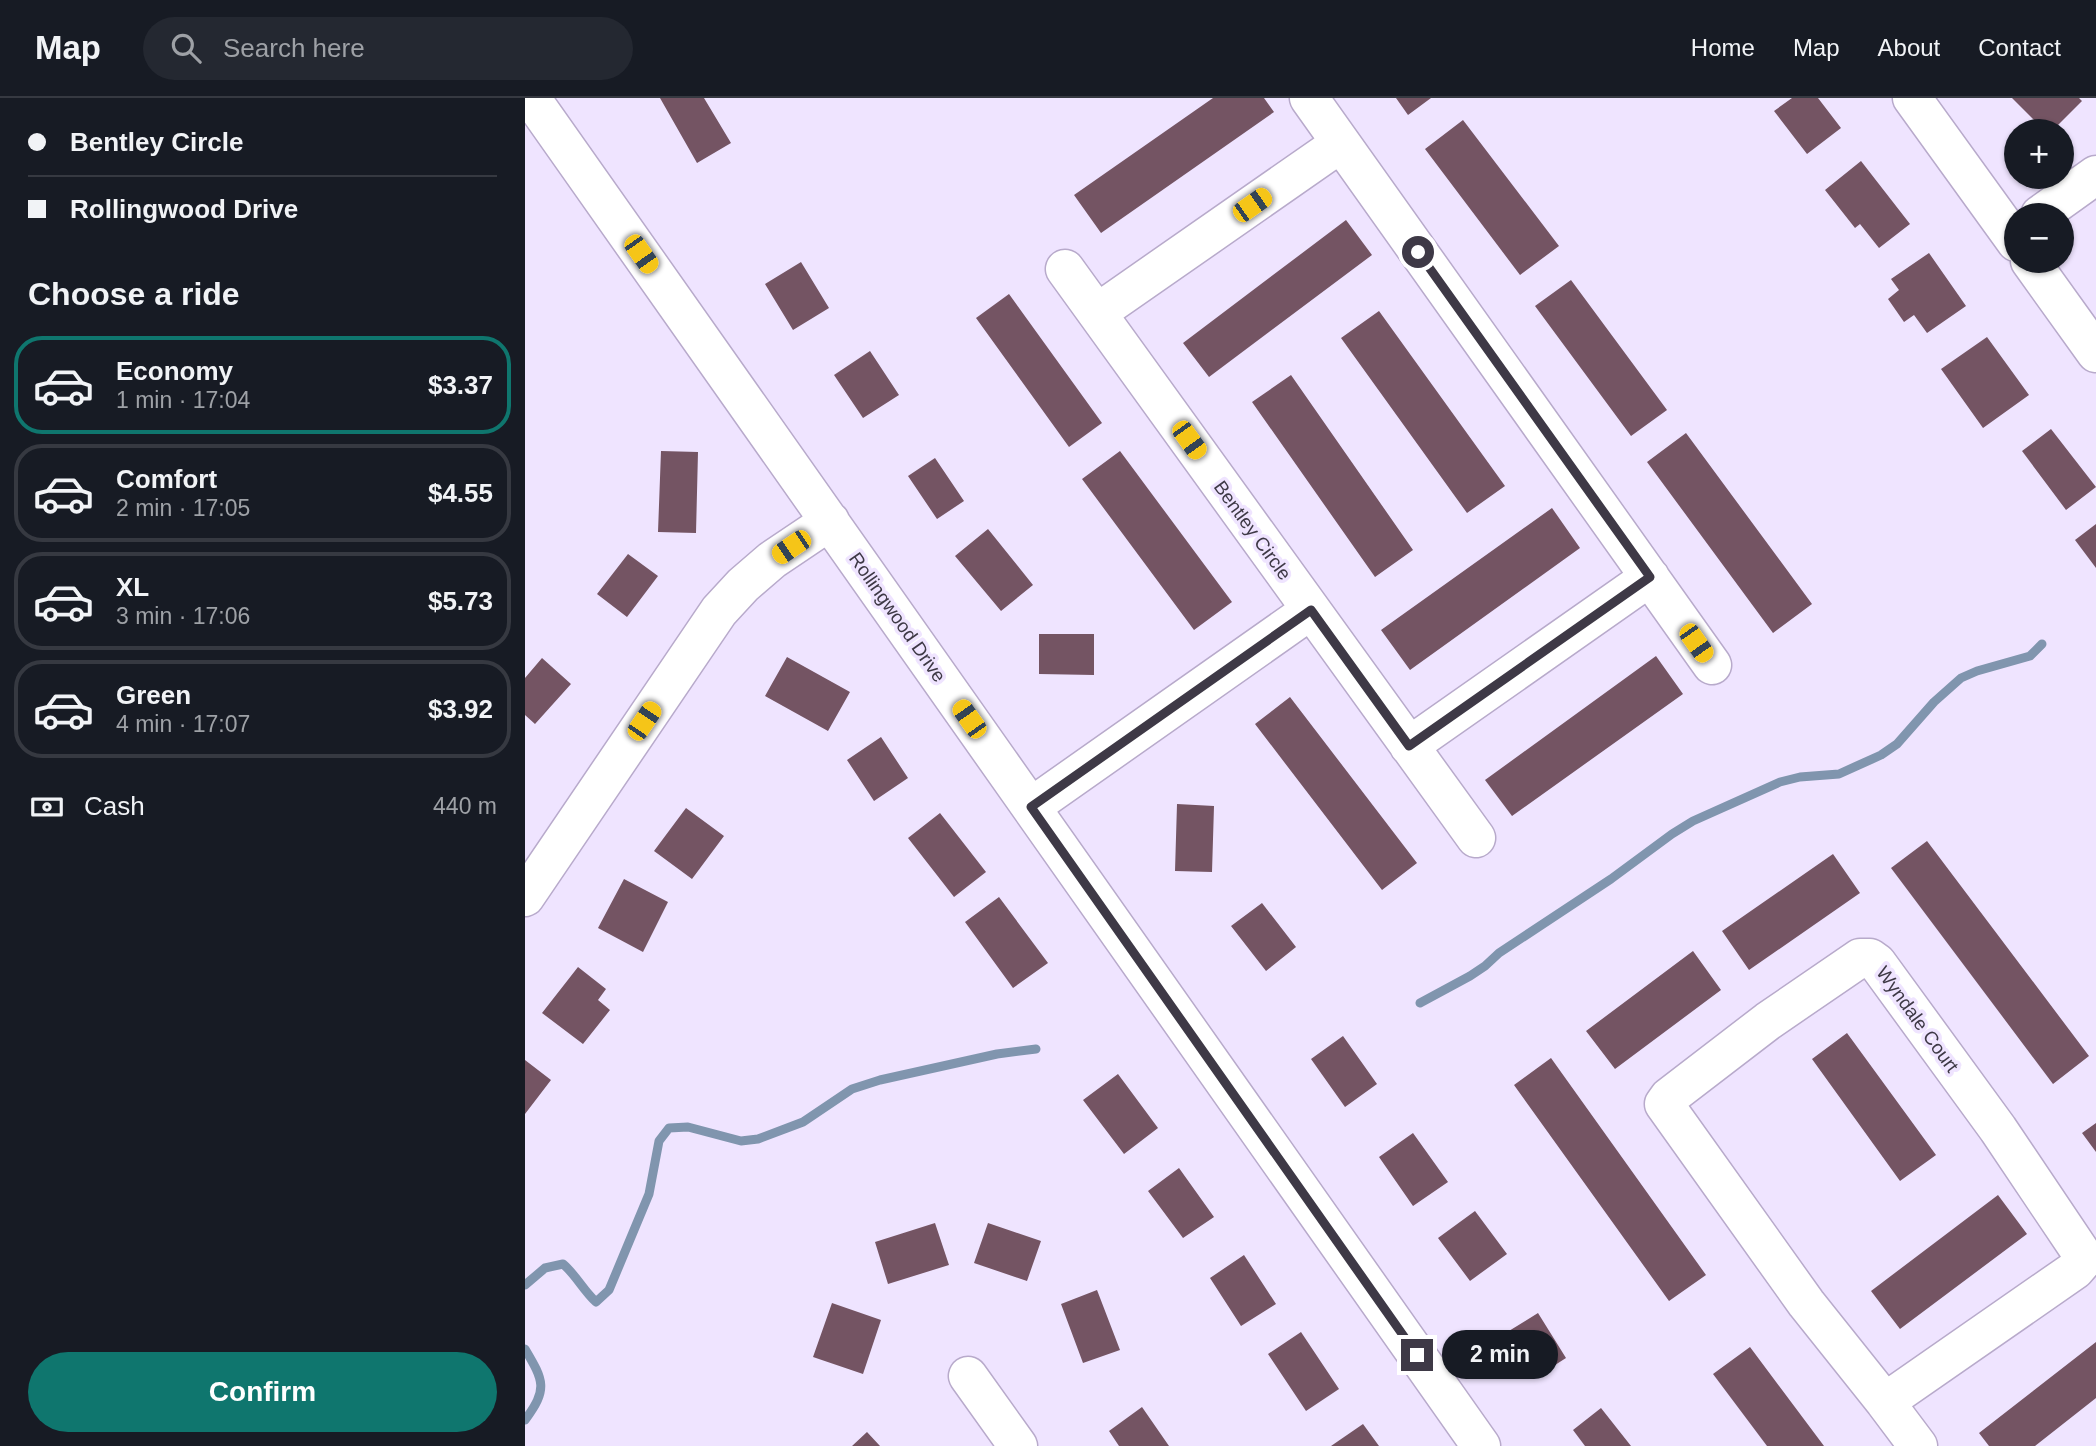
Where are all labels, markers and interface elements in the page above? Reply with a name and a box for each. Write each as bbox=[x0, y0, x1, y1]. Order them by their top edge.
search box bbox=[143, 17, 633, 80]
text: Map bbox=[35, 29, 101, 66]
icon: search bbox=[167, 29, 205, 67]
text: Search here bbox=[223, 33, 365, 63]
text: Home bbox=[1691, 34, 1755, 61]
text: Map bbox=[1793, 34, 1840, 61]
text: About bbox=[1878, 34, 1940, 61]
text: Contact bbox=[1978, 34, 2061, 61]
map controls bbox=[2004, 119, 2074, 273]
button: + bbox=[2004, 119, 2074, 189]
text: Bentley Circle bbox=[70, 127, 243, 157]
car bbox=[1229, 184, 1276, 226]
text: Rollingwood Drive bbox=[70, 194, 298, 224]
button: − bbox=[2004, 203, 2074, 273]
car bbox=[621, 231, 662, 277]
route start bbox=[1402, 236, 1434, 268]
text: Choose a ride bbox=[28, 276, 240, 312]
icon: car bbox=[32, 354, 95, 417]
text: Economy bbox=[116, 356, 233, 386]
text: $3.37 bbox=[428, 370, 493, 400]
text: 1 min · 17:04 bbox=[116, 387, 250, 413]
car bbox=[1169, 417, 1210, 463]
icon: car bbox=[32, 462, 95, 525]
text: Comfort bbox=[116, 464, 217, 494]
street label: Bentley Circle bbox=[1210, 477, 1296, 584]
text: $4.55 bbox=[428, 478, 493, 508]
text: 2 min · 17:05 bbox=[116, 495, 250, 521]
car bbox=[768, 527, 815, 567]
street label: Rollingwood Drive bbox=[845, 549, 950, 686]
icon: car bbox=[32, 570, 95, 633]
text: XL bbox=[116, 572, 149, 602]
text: $5.73 bbox=[428, 586, 493, 616]
text: 3 min · 17:06 bbox=[116, 603, 250, 629]
car bbox=[1676, 620, 1717, 666]
icon: car bbox=[32, 678, 95, 741]
text: Green bbox=[116, 680, 191, 710]
text: $3.92 bbox=[428, 694, 493, 724]
car bbox=[949, 696, 990, 742]
car bbox=[624, 698, 665, 744]
text: 4 min · 17:07 bbox=[116, 711, 250, 737]
icon: cash bbox=[28, 788, 66, 826]
text: Cash bbox=[84, 791, 145, 821]
text: 440 m bbox=[433, 793, 497, 819]
street label: Wyndale Court bbox=[1872, 962, 1963, 1077]
callout: 2 min bbox=[1442, 1330, 1557, 1380]
route end bbox=[1401, 1339, 1433, 1371]
text: 2 min bbox=[1470, 1341, 1530, 1367]
button: Confirm bbox=[28, 1352, 497, 1432]

